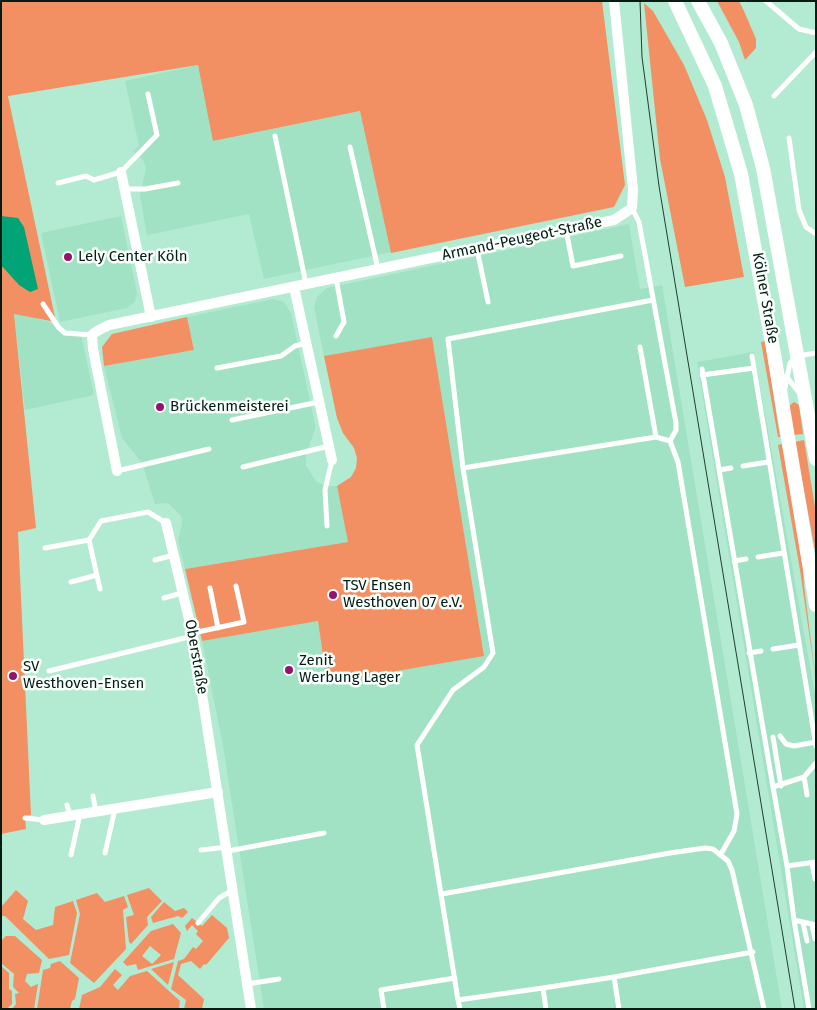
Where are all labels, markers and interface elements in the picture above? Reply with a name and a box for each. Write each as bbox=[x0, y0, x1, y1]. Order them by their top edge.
street label: Armand-Peugeot-Straße bbox=[440, 213, 604, 265]
place label: Lely Center Köln bbox=[78, 248, 188, 266]
marker: Lely Center Köln bbox=[62, 251, 74, 263]
street label: Kölner Straße bbox=[748, 251, 782, 345]
place label: Brückenmeisterei bbox=[170, 398, 289, 416]
marker: Brückenmeisterei bbox=[154, 401, 166, 413]
place label: TSV Ensen Westhoven 07 e.V. bbox=[343, 577, 462, 612]
marker: TSV Ensen Westhoven 07 e.V. bbox=[327, 589, 339, 601]
street label: Oberstraße bbox=[181, 618, 211, 696]
place label: Zenit Werbung Lager bbox=[299, 652, 400, 687]
place label: SV Westhoven-Ensen bbox=[23, 658, 144, 693]
marker: Zenit Werbung Lager bbox=[283, 664, 295, 676]
marker: SV Westhoven-Ensen bbox=[7, 670, 19, 682]

